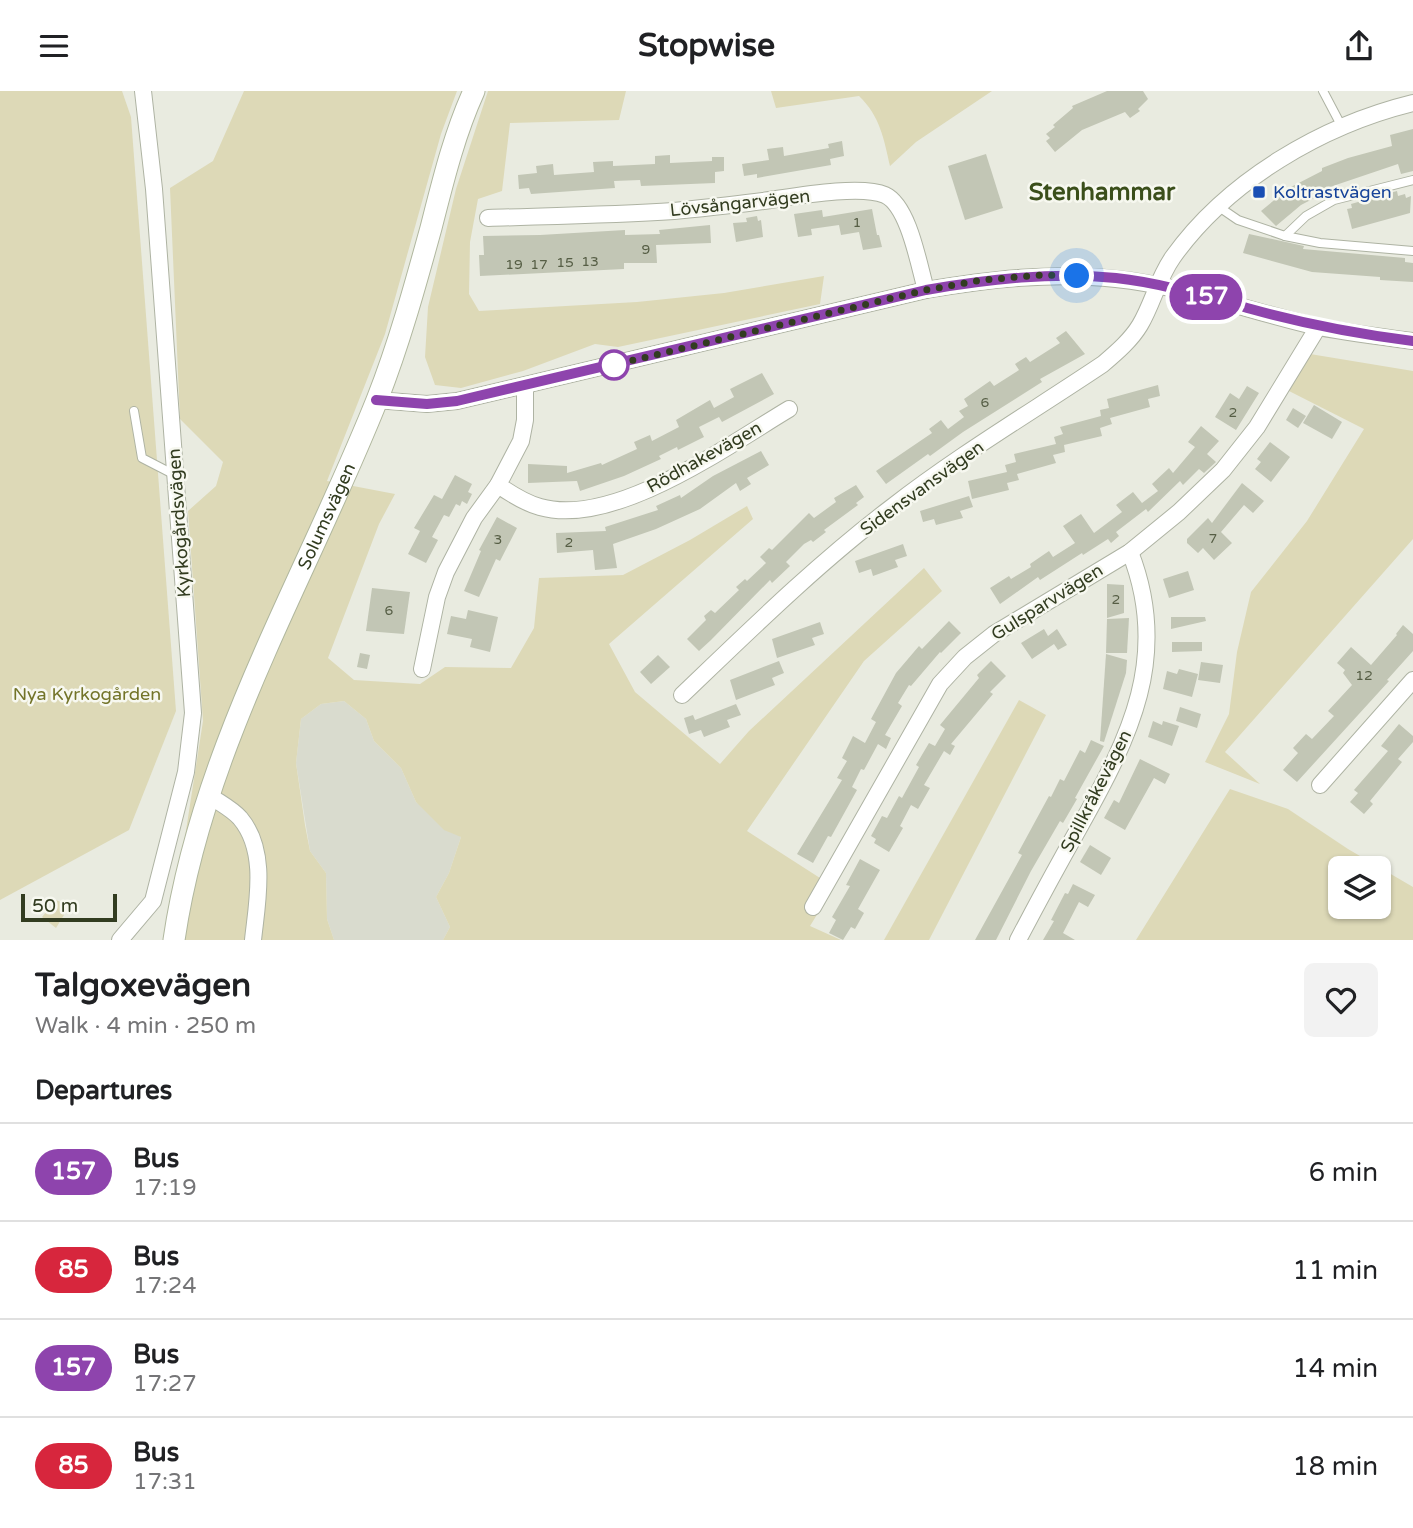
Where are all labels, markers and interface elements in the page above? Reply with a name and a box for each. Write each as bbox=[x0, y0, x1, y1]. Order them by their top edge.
icon: menu bbox=[35, 27, 73, 65]
text: Stopwise bbox=[638, 27, 775, 65]
icon: share bbox=[1340, 27, 1378, 65]
district label: Stenhammar bbox=[1029, 178, 1176, 207]
place label: Koltrastvägen bbox=[1273, 181, 1392, 203]
marker: Koltrastvägen bbox=[1251, 184, 1267, 200]
street label: Lövsångarvägen bbox=[669, 185, 811, 221]
house number: 1 bbox=[853, 214, 861, 231]
house number: 9 bbox=[642, 241, 650, 258]
house number: 13 bbox=[581, 253, 599, 270]
house number: 15 bbox=[556, 254, 574, 271]
house number: 19 bbox=[505, 256, 523, 273]
house number: 17 bbox=[530, 256, 548, 273]
your location bbox=[1059, 258, 1094, 293]
line badge: 157 bbox=[1166, 274, 1246, 320]
text: 157 bbox=[1183, 282, 1229, 311]
unlabelled marker bbox=[599, 350, 629, 380]
house number: 6 bbox=[981, 394, 990, 411]
house number: 2 bbox=[1229, 404, 1237, 421]
street label: Rödhakevägen bbox=[643, 416, 765, 498]
street label: Sidensvansvägen bbox=[856, 436, 988, 540]
street label: Kyrkogårdsvägen bbox=[163, 448, 195, 598]
street label: Solumsvägen bbox=[293, 460, 360, 573]
house number: 7 bbox=[1209, 530, 1217, 547]
house number: 3 bbox=[494, 531, 502, 548]
house number: 2 bbox=[565, 534, 573, 551]
street label: Gulsparvvägen bbox=[987, 559, 1107, 645]
house number: 2 bbox=[1112, 591, 1120, 608]
house number: 6 bbox=[385, 602, 394, 619]
house number: 12 bbox=[1355, 667, 1373, 684]
park label: Nya Kyrkogården bbox=[13, 683, 161, 705]
street label: Spillkråkevägen bbox=[1056, 726, 1136, 856]
map controls bbox=[1328, 856, 1391, 919]
button: layers bbox=[1328, 856, 1391, 919]
scale bar bbox=[21, 891, 117, 923]
text: 50 m bbox=[32, 895, 78, 917]
button: heart bbox=[1304, 963, 1378, 1037]
text: Talgoxevägen bbox=[35, 966, 251, 1005]
text: Walk · 4 min · 250 m bbox=[35, 1012, 256, 1040]
text: Departures bbox=[35, 1075, 172, 1106]
text: Bus bbox=[133, 1143, 179, 1174]
text: 157 bbox=[51, 1157, 96, 1186]
text: 6 min bbox=[1309, 1157, 1378, 1188]
text: 17:19 bbox=[133, 1174, 197, 1202]
text: Bus bbox=[133, 1241, 179, 1272]
text: 85 bbox=[58, 1255, 89, 1284]
text: 11 min bbox=[1292, 1255, 1378, 1286]
text: 17:24 bbox=[133, 1272, 197, 1300]
text: Bus bbox=[133, 1339, 179, 1370]
text: 157 bbox=[51, 1353, 96, 1382]
text: 14 min bbox=[1292, 1353, 1378, 1384]
text: 17:27 bbox=[133, 1370, 197, 1398]
text: Bus bbox=[133, 1437, 179, 1468]
text: 85 bbox=[58, 1451, 89, 1480]
text: 18 min bbox=[1292, 1451, 1378, 1482]
text: 17:31 bbox=[133, 1468, 197, 1496]

